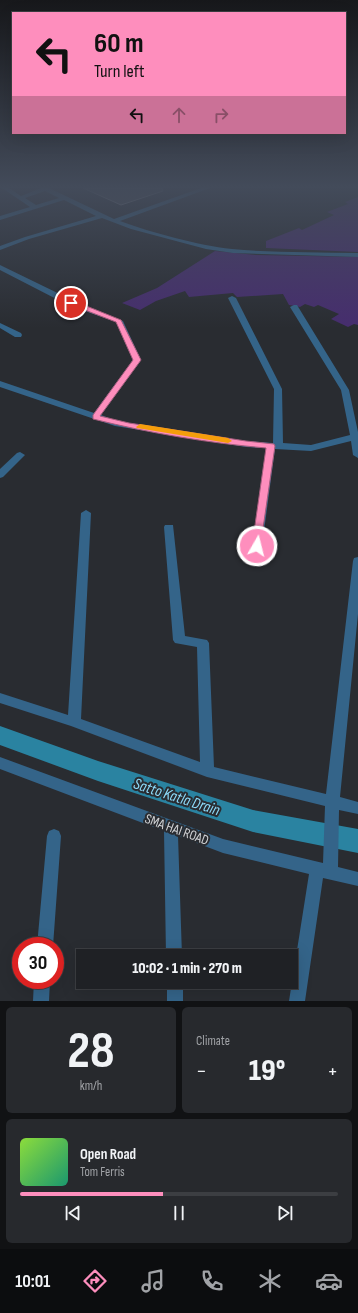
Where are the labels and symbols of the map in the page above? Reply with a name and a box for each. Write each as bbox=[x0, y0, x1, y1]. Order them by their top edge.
pin bbox=[54, 286, 88, 320]
position arrow bbox=[236, 525, 278, 567]
water label: Satto Katla Drain bbox=[131, 775, 222, 820]
street label: SMA HAI ROAD bbox=[143, 810, 211, 849]
speed limit sign: 30 bbox=[12, 937, 64, 989]

